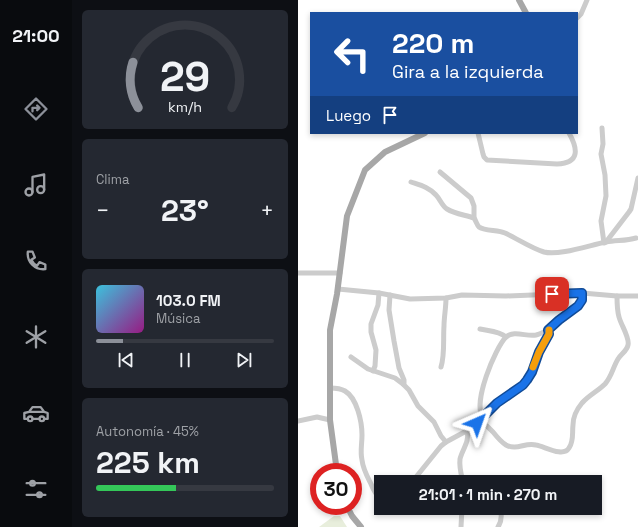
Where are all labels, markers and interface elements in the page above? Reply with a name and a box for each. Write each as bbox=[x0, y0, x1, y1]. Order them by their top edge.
text: 21:00 bbox=[12, 24, 60, 47]
text: 220 m bbox=[392, 25, 474, 61]
icon: left bbox=[326, 28, 378, 80]
text: 29 bbox=[160, 49, 210, 102]
text: Gira a la izquierda bbox=[392, 60, 544, 83]
icon: directions bbox=[22, 95, 50, 123]
text: km/h bbox=[168, 97, 202, 115]
icon: arrive bbox=[379, 104, 401, 126]
text: Luego bbox=[326, 106, 371, 125]
icon: music bbox=[22, 171, 50, 199]
text: Clima bbox=[96, 171, 129, 188]
text: 23° bbox=[161, 191, 209, 230]
text: − bbox=[96, 196, 110, 224]
text: + bbox=[260, 196, 274, 224]
icon: phone bbox=[22, 247, 50, 275]
pin bbox=[535, 277, 569, 311]
icon: arrive bbox=[541, 283, 563, 305]
text: 103.0 FM bbox=[156, 291, 221, 310]
text: Música bbox=[156, 310, 201, 327]
icon: climate bbox=[22, 323, 50, 351]
icon: previous bbox=[115, 349, 137, 371]
icon: pause bbox=[174, 349, 196, 371]
icon: next bbox=[233, 349, 255, 371]
icon: car bbox=[22, 399, 50, 427]
position arrow bbox=[456, 402, 498, 444]
text: Autonomía · 45% bbox=[96, 423, 199, 440]
text: 225 km bbox=[96, 443, 200, 482]
speed limit sign: 30 bbox=[310, 463, 362, 515]
icon: filters bbox=[22, 475, 50, 503]
text: 21:01 · 1 min · 270 m bbox=[419, 485, 557, 504]

